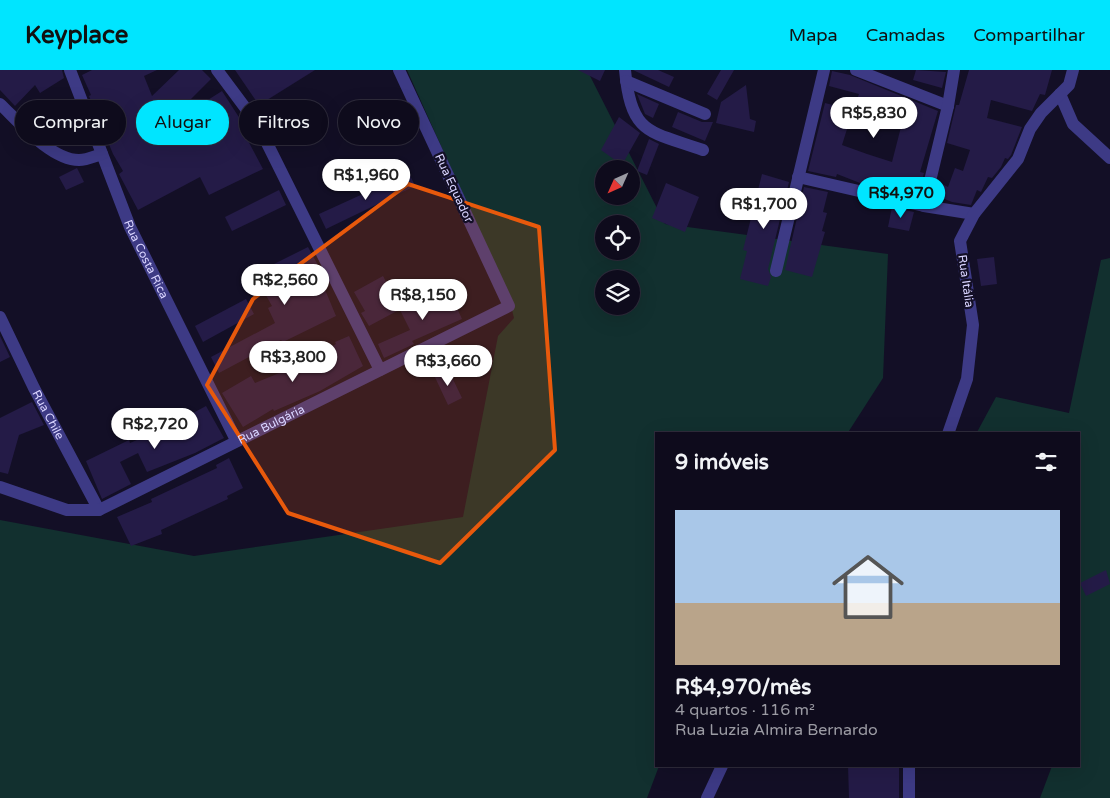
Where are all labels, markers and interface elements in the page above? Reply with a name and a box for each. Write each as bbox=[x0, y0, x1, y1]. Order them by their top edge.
text: Keyplace bbox=[25, 21, 128, 50]
text: Mapa bbox=[789, 24, 838, 46]
text: Camadas bbox=[866, 24, 945, 46]
text: Compartilhar bbox=[973, 24, 1085, 46]
pin: R$5,830 bbox=[828, 97, 920, 139]
chip: Comprar bbox=[15, 100, 126, 145]
chip: Alugar bbox=[136, 100, 229, 145]
chip: Filtros bbox=[239, 100, 328, 145]
chip: Novo bbox=[338, 100, 419, 145]
text: R$5,830 bbox=[841, 103, 907, 123]
street label: Rua Equador bbox=[432, 151, 476, 225]
pin: R$1,960 bbox=[320, 158, 412, 201]
north arrow bbox=[595, 160, 640, 205]
map controls bbox=[595, 160, 640, 315]
text: R$1,960 bbox=[333, 165, 399, 185]
pin: R$4,970 bbox=[855, 176, 947, 219]
text: R$4,970 bbox=[868, 183, 934, 203]
pin: R$1,700 bbox=[718, 188, 810, 230]
text: R$1,700 bbox=[731, 194, 797, 214]
button: locate bbox=[595, 215, 640, 260]
street label: Rua Costa Rica bbox=[121, 218, 171, 301]
street label: Rua Itália bbox=[955, 254, 977, 308]
pin: R$2,560 bbox=[239, 264, 331, 306]
text: R$2,560 bbox=[252, 270, 318, 290]
button: layers bbox=[595, 270, 640, 315]
pin: R$8,150 bbox=[377, 278, 469, 321]
text: R$8,150 bbox=[390, 285, 456, 305]
pin: R$3,800 bbox=[247, 340, 339, 383]
pin: R$3,660 bbox=[402, 344, 494, 387]
text: R$3,800 bbox=[260, 347, 326, 367]
text: R$3,660 bbox=[415, 351, 481, 371]
street label: Rua Chile bbox=[29, 388, 67, 442]
street label: Rua Bulgária bbox=[235, 402, 307, 447]
pin: R$2,720 bbox=[109, 408, 201, 450]
text: R$2,720 bbox=[122, 414, 188, 434]
icon: filters bbox=[1032, 448, 1060, 476]
text: 9 imóveis bbox=[675, 450, 769, 475]
icon: home bbox=[823, 542, 913, 632]
text: R$4,970/mês bbox=[675, 675, 811, 700]
text: 4 quartos · 116 m² bbox=[675, 700, 815, 720]
text: Rua Luzia Almira Bernardo bbox=[675, 720, 878, 740]

